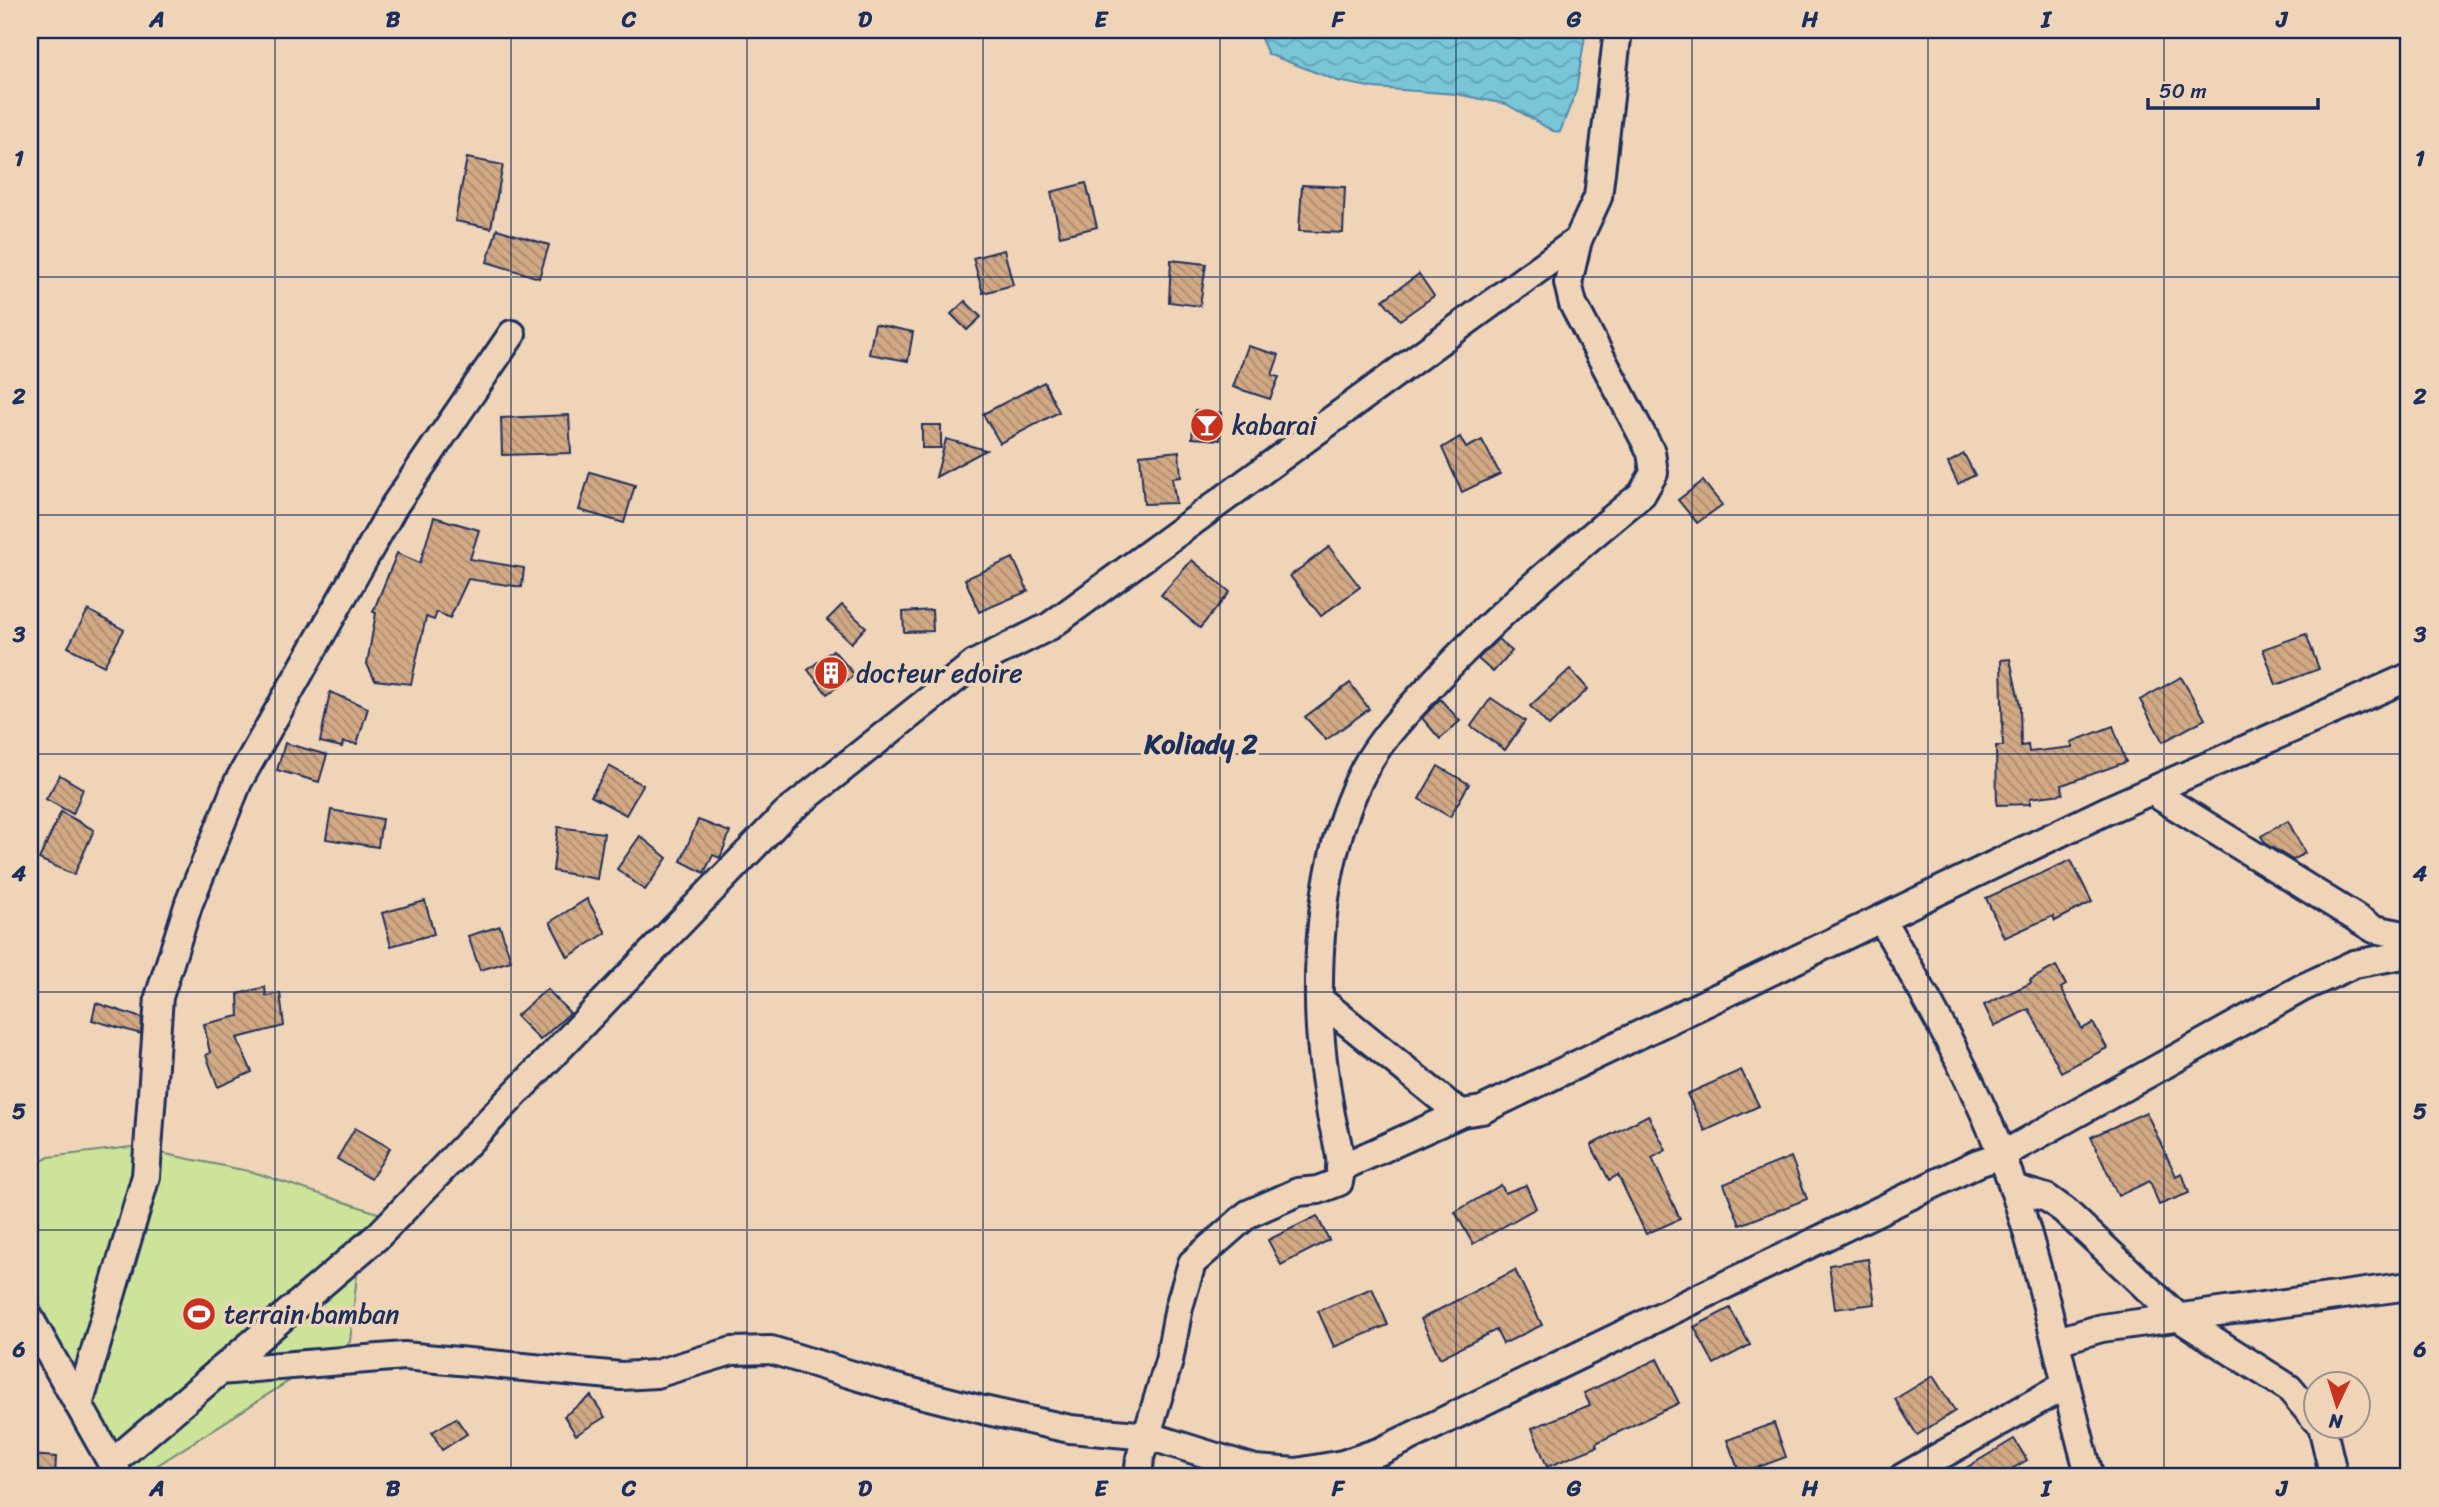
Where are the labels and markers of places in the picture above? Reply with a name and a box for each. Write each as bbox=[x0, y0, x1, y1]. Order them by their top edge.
place label: kabarai bbox=[1232, 402, 1318, 448]
bar icon: kabarai bbox=[1188, 406, 1226, 444]
place label: docteur edoire bbox=[856, 650, 1023, 696]
building icon: docteur edoire bbox=[812, 654, 850, 692]
place label: terrain bamban bbox=[224, 1291, 399, 1337]
sports icon: terrain bamban bbox=[180, 1295, 218, 1333]

